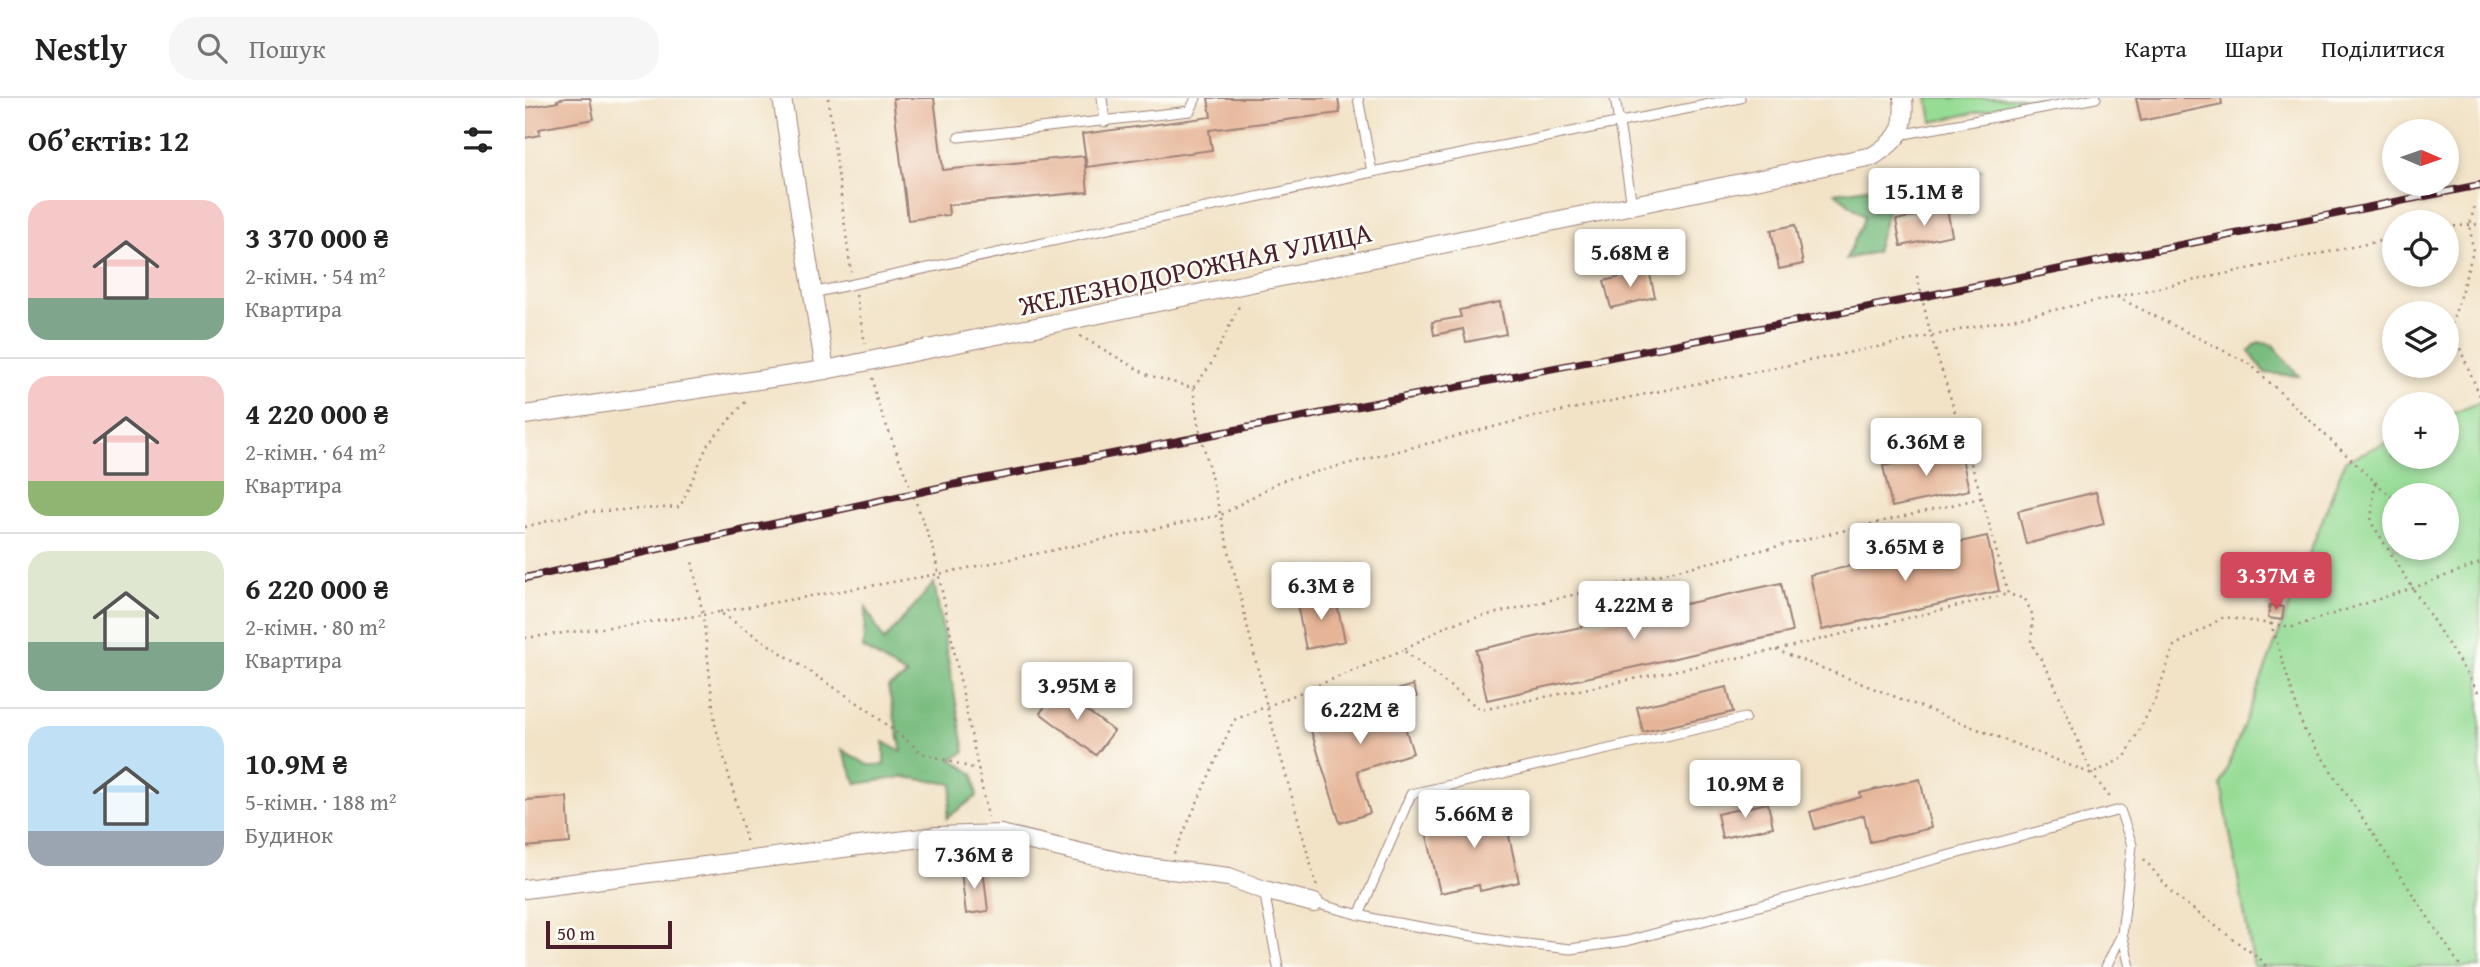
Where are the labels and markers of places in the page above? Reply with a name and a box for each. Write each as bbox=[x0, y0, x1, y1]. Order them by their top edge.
pin: 15.1M ₴ bbox=[1859, 169, 1989, 228]
pin: 5.68M ₴ bbox=[1565, 230, 1695, 289]
pin: 6.36M ₴ bbox=[1861, 418, 1991, 478]
pin: 3.65M ₴ bbox=[1840, 524, 1970, 583]
pin: 3.37M ₴ bbox=[2211, 552, 2341, 612]
pin: 6.3M ₴ bbox=[1264, 562, 1378, 622]
pin: 4.22M ₴ bbox=[1569, 582, 1699, 641]
pin: 3.95M ₴ bbox=[1012, 662, 1142, 722]
pin: 6.22M ₴ bbox=[1295, 686, 1425, 746]
pin: 10.9M ₴ bbox=[1680, 760, 1810, 820]
pin: 5.66M ₴ bbox=[1409, 790, 1539, 850]
pin: 7.36M ₴ bbox=[909, 832, 1039, 891]

